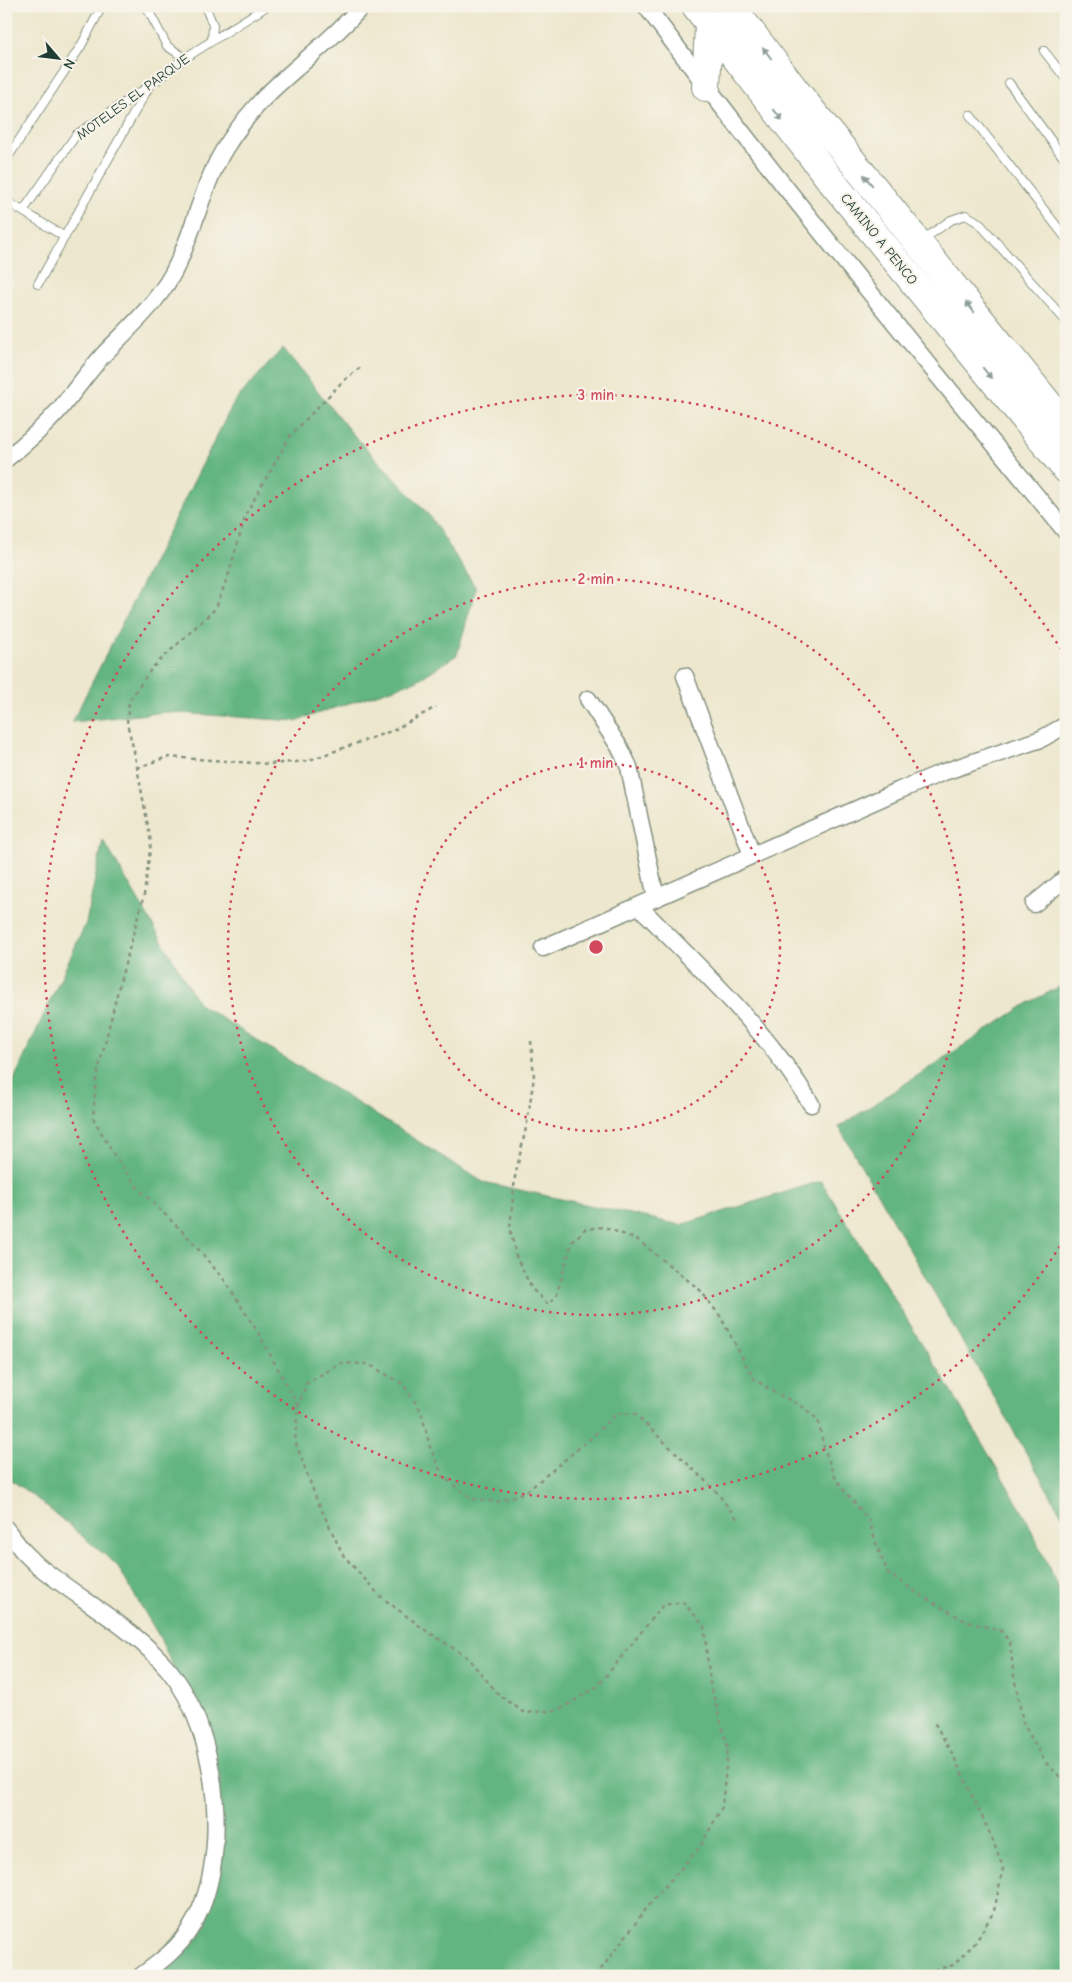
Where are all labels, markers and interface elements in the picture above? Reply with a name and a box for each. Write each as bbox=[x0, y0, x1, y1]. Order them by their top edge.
north arrow bbox=[32, 32, 82, 82]
one-way arrow bbox=[761, 47, 772, 60]
street label: MOTELES EL PARQUE bbox=[73, 50, 193, 144]
text: N bbox=[59, 56, 79, 72]
one-way arrow bbox=[773, 108, 784, 121]
one-way arrow bbox=[862, 174, 873, 187]
street label: CAMINO A PENCO bbox=[837, 190, 921, 288]
one-way arrow bbox=[964, 301, 975, 314]
one-way arrow bbox=[982, 366, 993, 379]
text: 3 min bbox=[578, 386, 614, 404]
text: 2 min bbox=[578, 570, 614, 588]
text: 1 min bbox=[579, 754, 613, 772]
centre of rings bbox=[587, 938, 605, 956]

